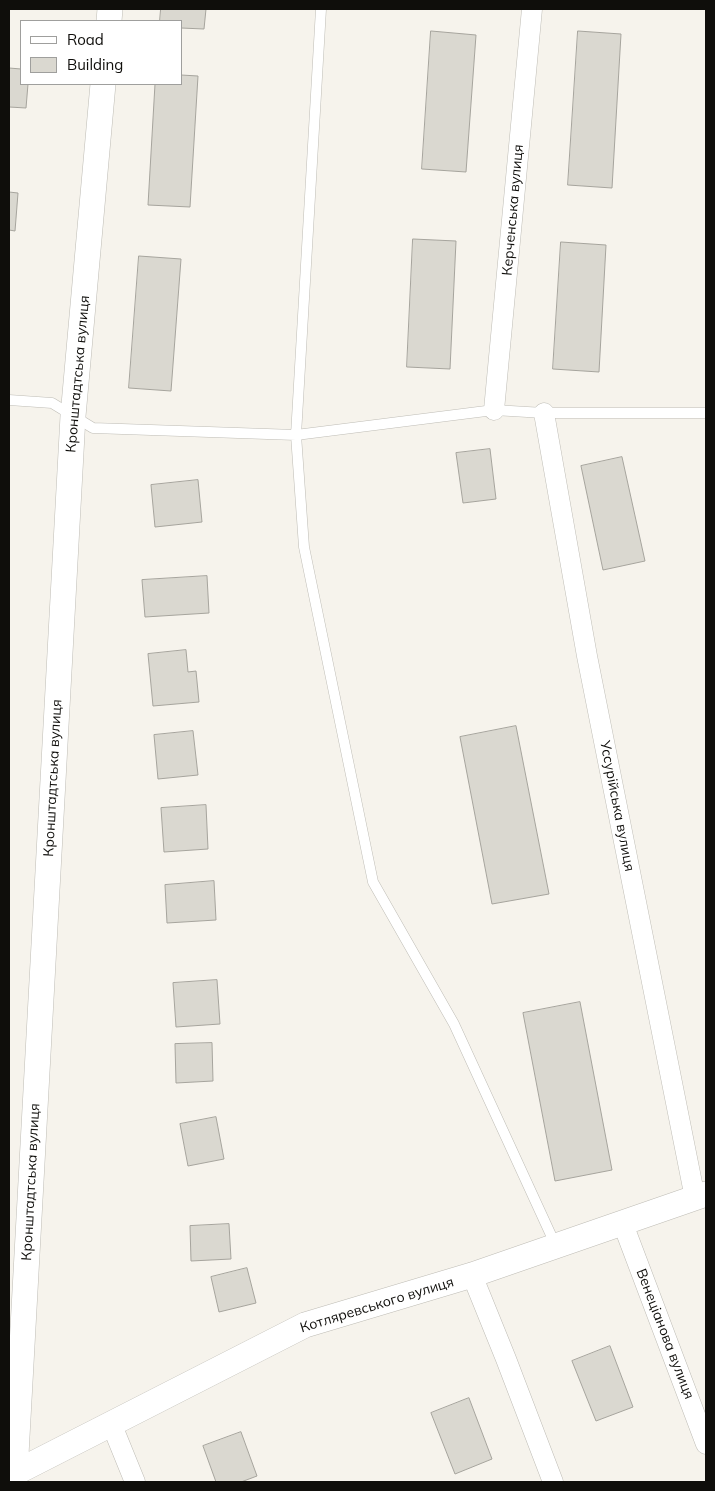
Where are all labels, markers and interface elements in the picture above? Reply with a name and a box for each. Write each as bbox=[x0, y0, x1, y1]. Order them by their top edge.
legend bbox=[20, 20, 182, 85]
text: Road bbox=[67, 30, 104, 49]
text: Building bbox=[67, 55, 123, 74]
street label: Керченська вулиця bbox=[499, 144, 527, 276]
street label: Кронштадтська вулиця bbox=[63, 295, 93, 453]
street label: Кронштадтська вулиця bbox=[40, 699, 66, 857]
street label: Уссурійська вулиця bbox=[596, 739, 638, 873]
street label: Кронштадтська вулиця bbox=[18, 1103, 44, 1261]
street label: Венеціанова вулиця bbox=[632, 1266, 698, 1402]
street label: Котляревського вулиця bbox=[298, 1274, 456, 1336]

